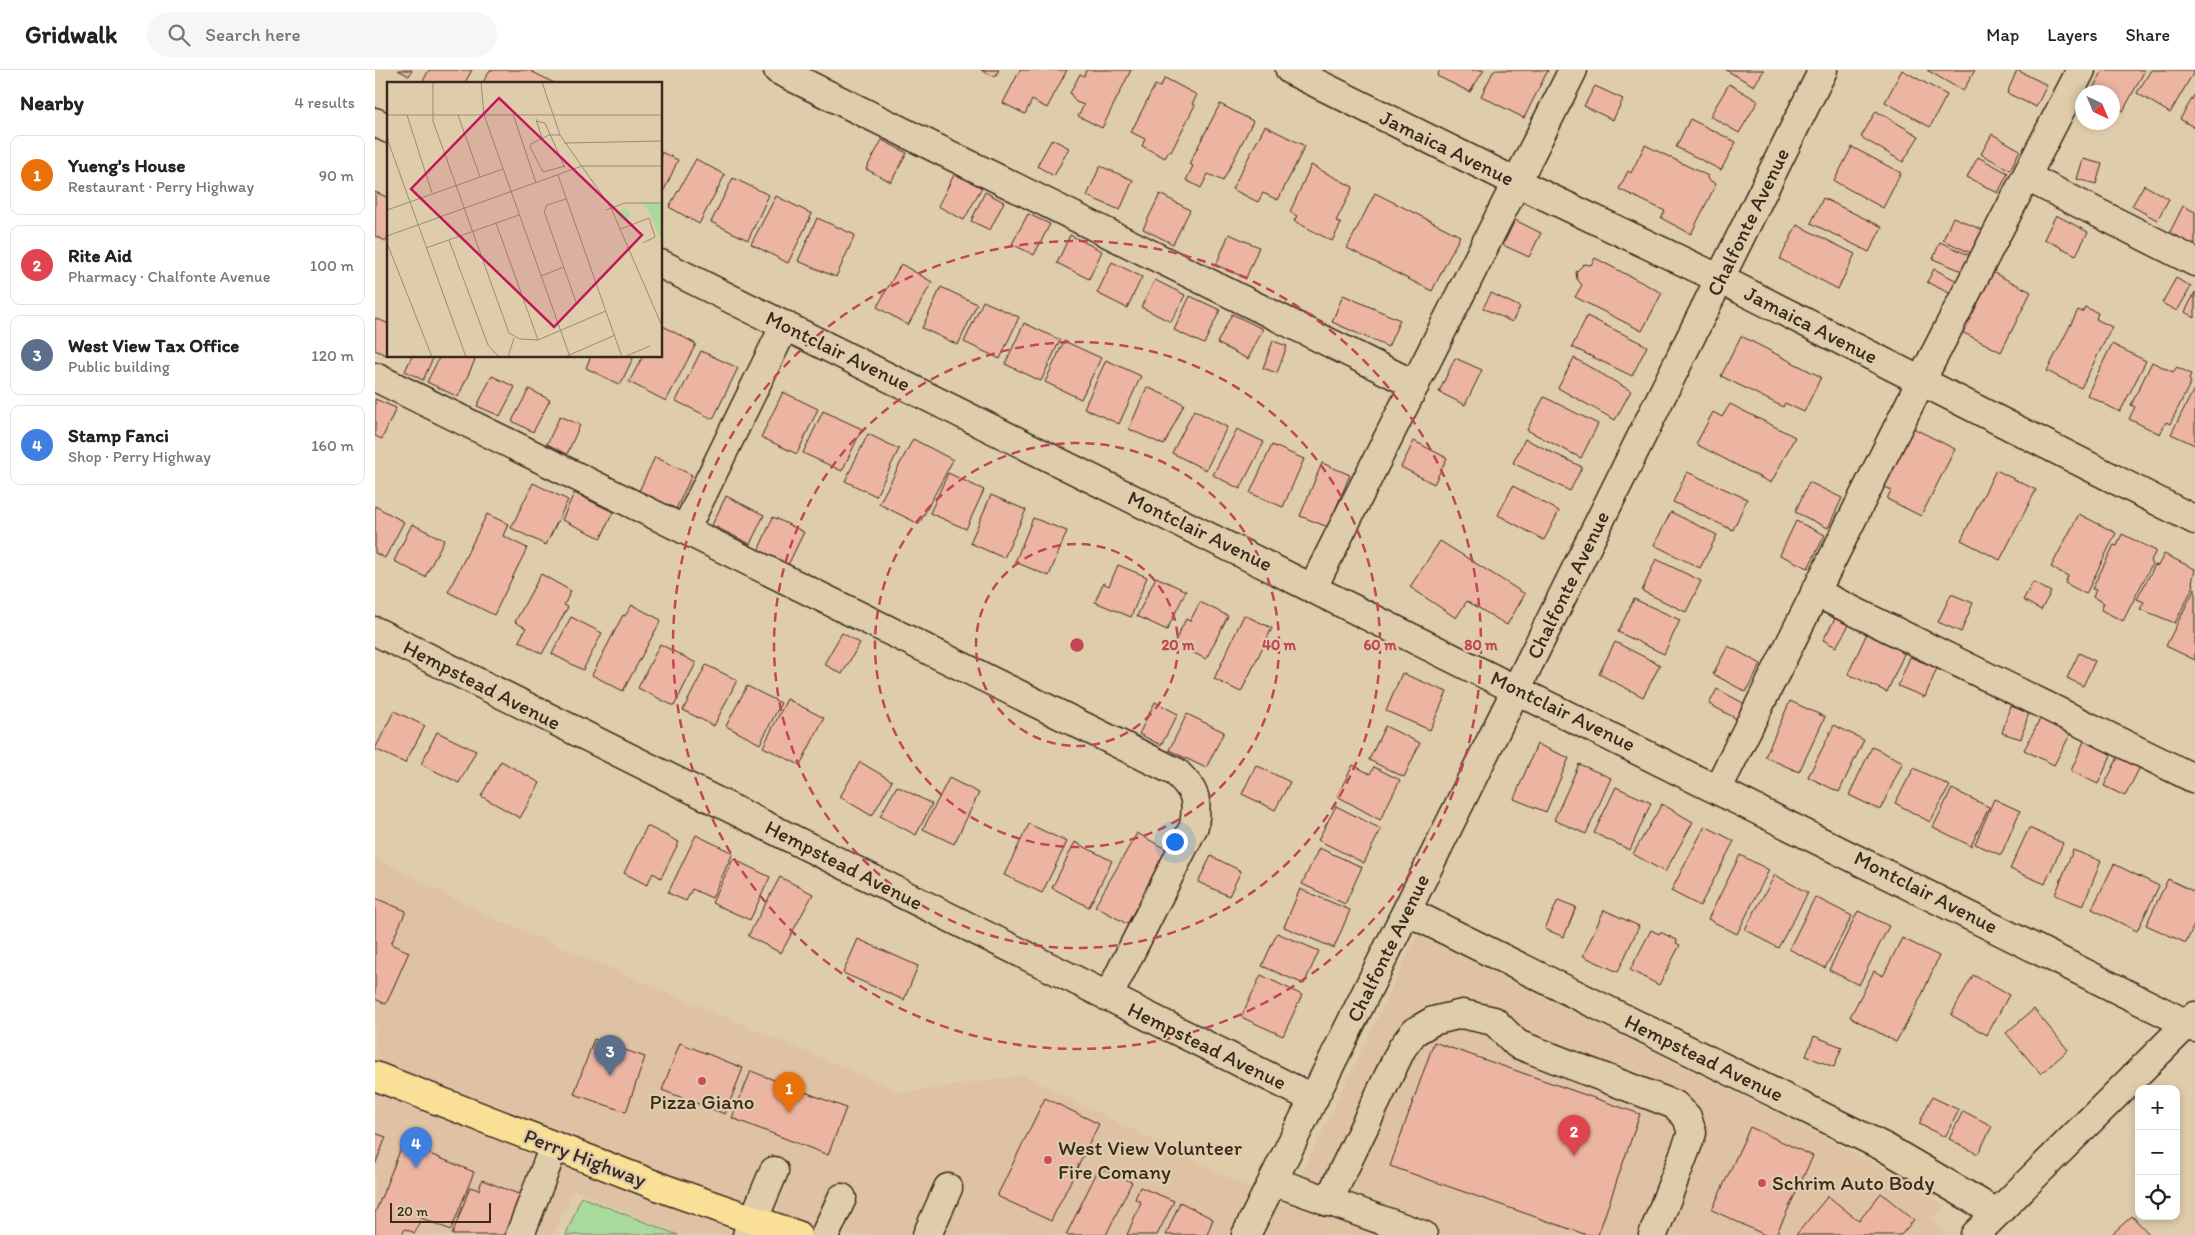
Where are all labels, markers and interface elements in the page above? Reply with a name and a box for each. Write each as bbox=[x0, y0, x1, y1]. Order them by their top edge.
search box bbox=[147, 12, 497, 57]
text: Gridwalk bbox=[25, 20, 117, 49]
icon: search bbox=[165, 21, 193, 49]
text: Search here bbox=[205, 23, 301, 46]
text: Map bbox=[1986, 24, 2019, 46]
text: Layers bbox=[2047, 24, 2097, 46]
text: Share bbox=[2125, 24, 2170, 46]
inset map bbox=[387, 82, 663, 358]
north arrow bbox=[2075, 85, 2120, 130]
text: Nearby bbox=[20, 90, 84, 115]
text: 4 results bbox=[294, 93, 355, 112]
street label: Jamaica Avenue bbox=[1376, 104, 1518, 191]
street label: Chalfonte Avenue bbox=[1701, 144, 1794, 300]
text: Yueng's House bbox=[68, 154, 185, 177]
text: 1 bbox=[33, 166, 41, 185]
text: 90 m bbox=[319, 166, 354, 185]
text: Restaurant · Perry Highway bbox=[68, 177, 254, 196]
text: Rite Aid bbox=[68, 244, 132, 267]
text: 2 bbox=[33, 256, 41, 275]
text: 100 m bbox=[310, 256, 354, 275]
text: Pharmacy · Chalfonte Avenue bbox=[68, 267, 271, 286]
street label: Jamaica Avenue bbox=[1741, 280, 1882, 369]
street label: Montclair Avenue bbox=[762, 305, 915, 396]
text: West View Tax Office bbox=[68, 334, 239, 357]
text: 3 bbox=[33, 346, 41, 365]
text: 120 m bbox=[311, 346, 354, 365]
text: Public building bbox=[68, 357, 170, 376]
text: Stamp Fanci bbox=[68, 424, 169, 447]
text: 4 bbox=[32, 436, 42, 455]
text: 160 m bbox=[311, 436, 354, 455]
text: Shop · Perry Highway bbox=[68, 447, 211, 466]
street label: Montclair Avenue bbox=[1124, 485, 1277, 576]
street label: Chalfonte Avenue bbox=[1521, 507, 1614, 663]
street label: Hempstead Avenue bbox=[399, 634, 565, 735]
centre of rings bbox=[1068, 636, 1086, 654]
text: 20 m bbox=[1161, 636, 1195, 654]
text: 40 m bbox=[1262, 636, 1297, 654]
text: 60 m bbox=[1363, 636, 1397, 654]
text: 80 m bbox=[1464, 636, 1498, 654]
street label: Montclair Avenue bbox=[1487, 665, 1640, 756]
street label: Hempstead Avenue bbox=[761, 814, 927, 915]
your location bbox=[1162, 829, 1188, 855]
street label: Montclair Avenue bbox=[1850, 845, 2002, 938]
street label: Chalfonte Avenue bbox=[1341, 870, 1434, 1026]
street label: Hempstead Avenue bbox=[1124, 996, 1291, 1095]
street label: Hempstead Avenue bbox=[1621, 1008, 1788, 1107]
pin: 3 bbox=[594, 1035, 626, 1076]
pin: 1 bbox=[773, 1072, 805, 1113]
marker: Pizza Giano bbox=[696, 1075, 708, 1087]
map controls bbox=[2135, 1085, 2180, 1220]
button: + bbox=[2135, 1085, 2180, 1130]
place label: Pizza Giano bbox=[649, 1089, 755, 1114]
pin: 2 bbox=[1558, 1115, 1590, 1156]
street label: Perry Highway bbox=[521, 1123, 650, 1192]
pin: 4 bbox=[400, 1127, 432, 1168]
button: − bbox=[2135, 1130, 2180, 1175]
place label: West View Volunteer Fire Comany bbox=[1058, 1135, 1243, 1184]
marker: West View Volunteer Fire Comany bbox=[1042, 1154, 1054, 1166]
place label: Schrim Auto Body bbox=[1772, 1170, 1934, 1195]
button: locate bbox=[2135, 1175, 2180, 1220]
marker: Schrim Auto Body bbox=[1756, 1177, 1768, 1189]
scale bar bbox=[390, 1200, 491, 1223]
text: 20 m bbox=[397, 1203, 428, 1220]

